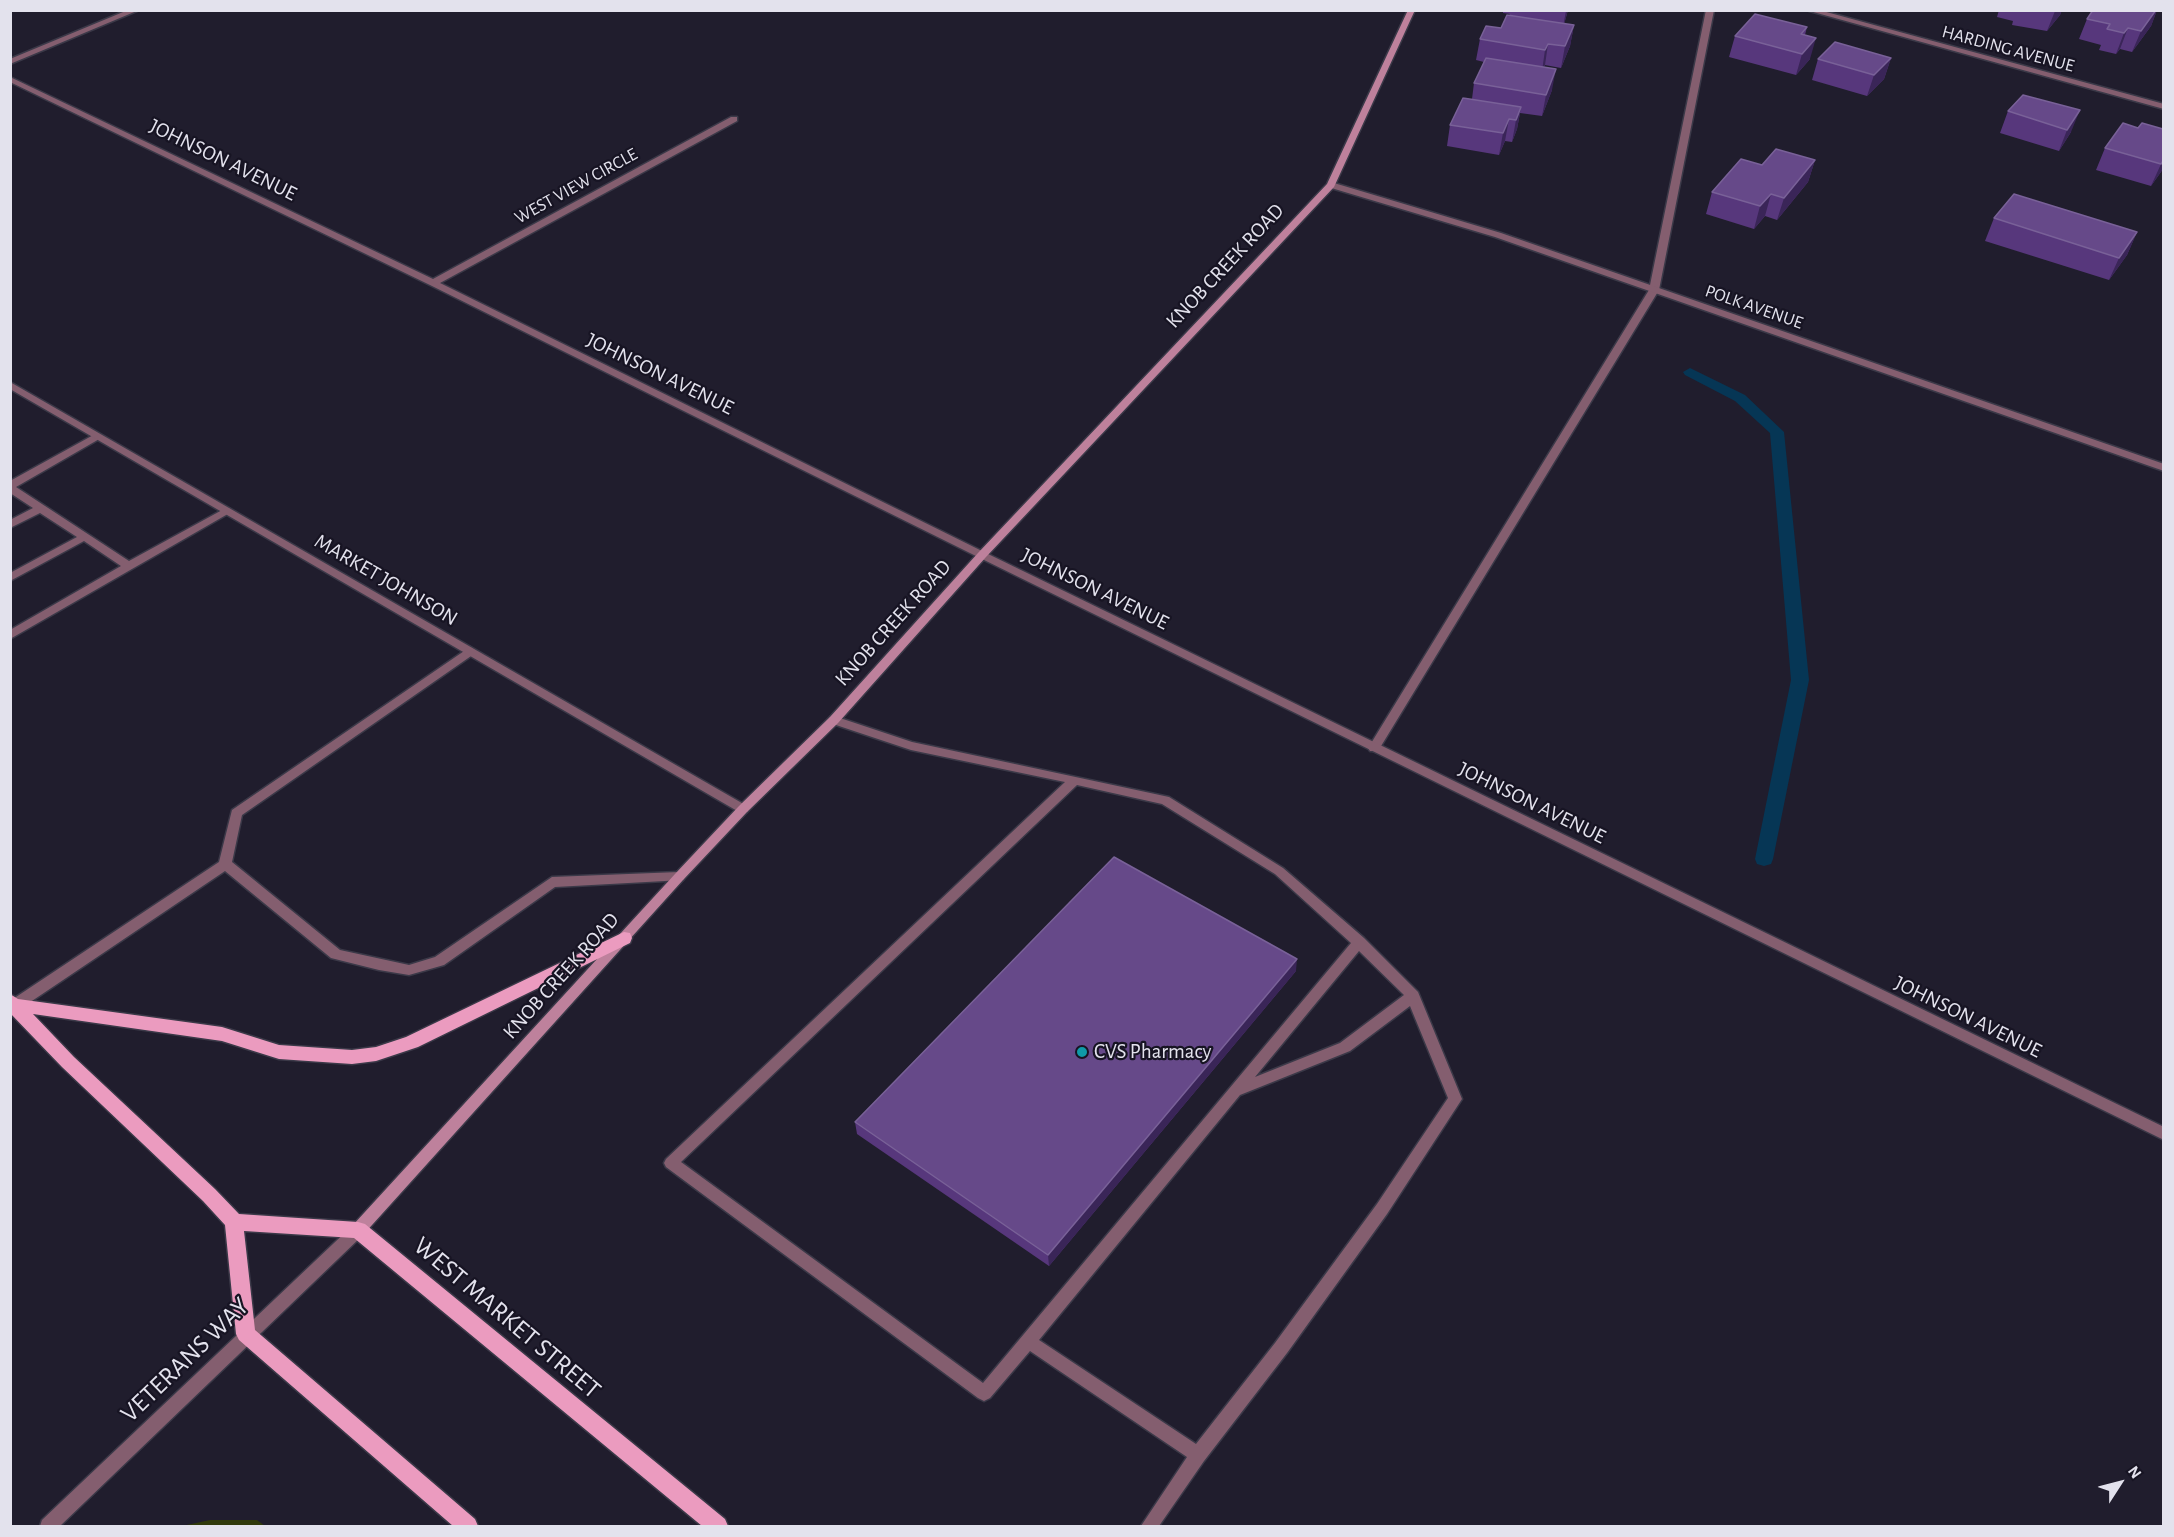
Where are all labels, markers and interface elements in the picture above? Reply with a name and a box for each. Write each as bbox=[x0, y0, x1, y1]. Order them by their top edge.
street label: HARDING AVENUE bbox=[1940, 21, 2076, 77]
street label: JOHNSON AVENUE bbox=[145, 113, 301, 207]
street label: WEST VIEW CIRCLE bbox=[511, 143, 641, 229]
street label: KNOB CREEK ROAD bbox=[1161, 198, 1289, 334]
street label: POLK AVENUE bbox=[1702, 280, 1806, 334]
street label: JOHNSON AVENUE bbox=[582, 327, 738, 421]
street label: MARKET JOHNSON bbox=[310, 529, 462, 631]
street label: JOHNSON AVENUE bbox=[1017, 542, 1173, 636]
street label: KNOB CREEK ROAD bbox=[830, 555, 956, 691]
street label: JOHNSON AVENUE bbox=[1454, 756, 1610, 850]
street label: KNOB CREEK ROAD bbox=[498, 908, 624, 1044]
street label: JOHNSON AVENUE bbox=[1890, 970, 2046, 1064]
place label: CVS Pharmacy bbox=[1094, 1039, 1211, 1065]
marker: CVS Pharmacy bbox=[1075, 1045, 1089, 1059]
street label: WEST MARKET STREET bbox=[407, 1230, 607, 1406]
street label: VETERANS WAY bbox=[114, 1291, 256, 1429]
north arrow bbox=[2090, 1453, 2150, 1513]
text: N bbox=[2125, 1463, 2144, 1482]

